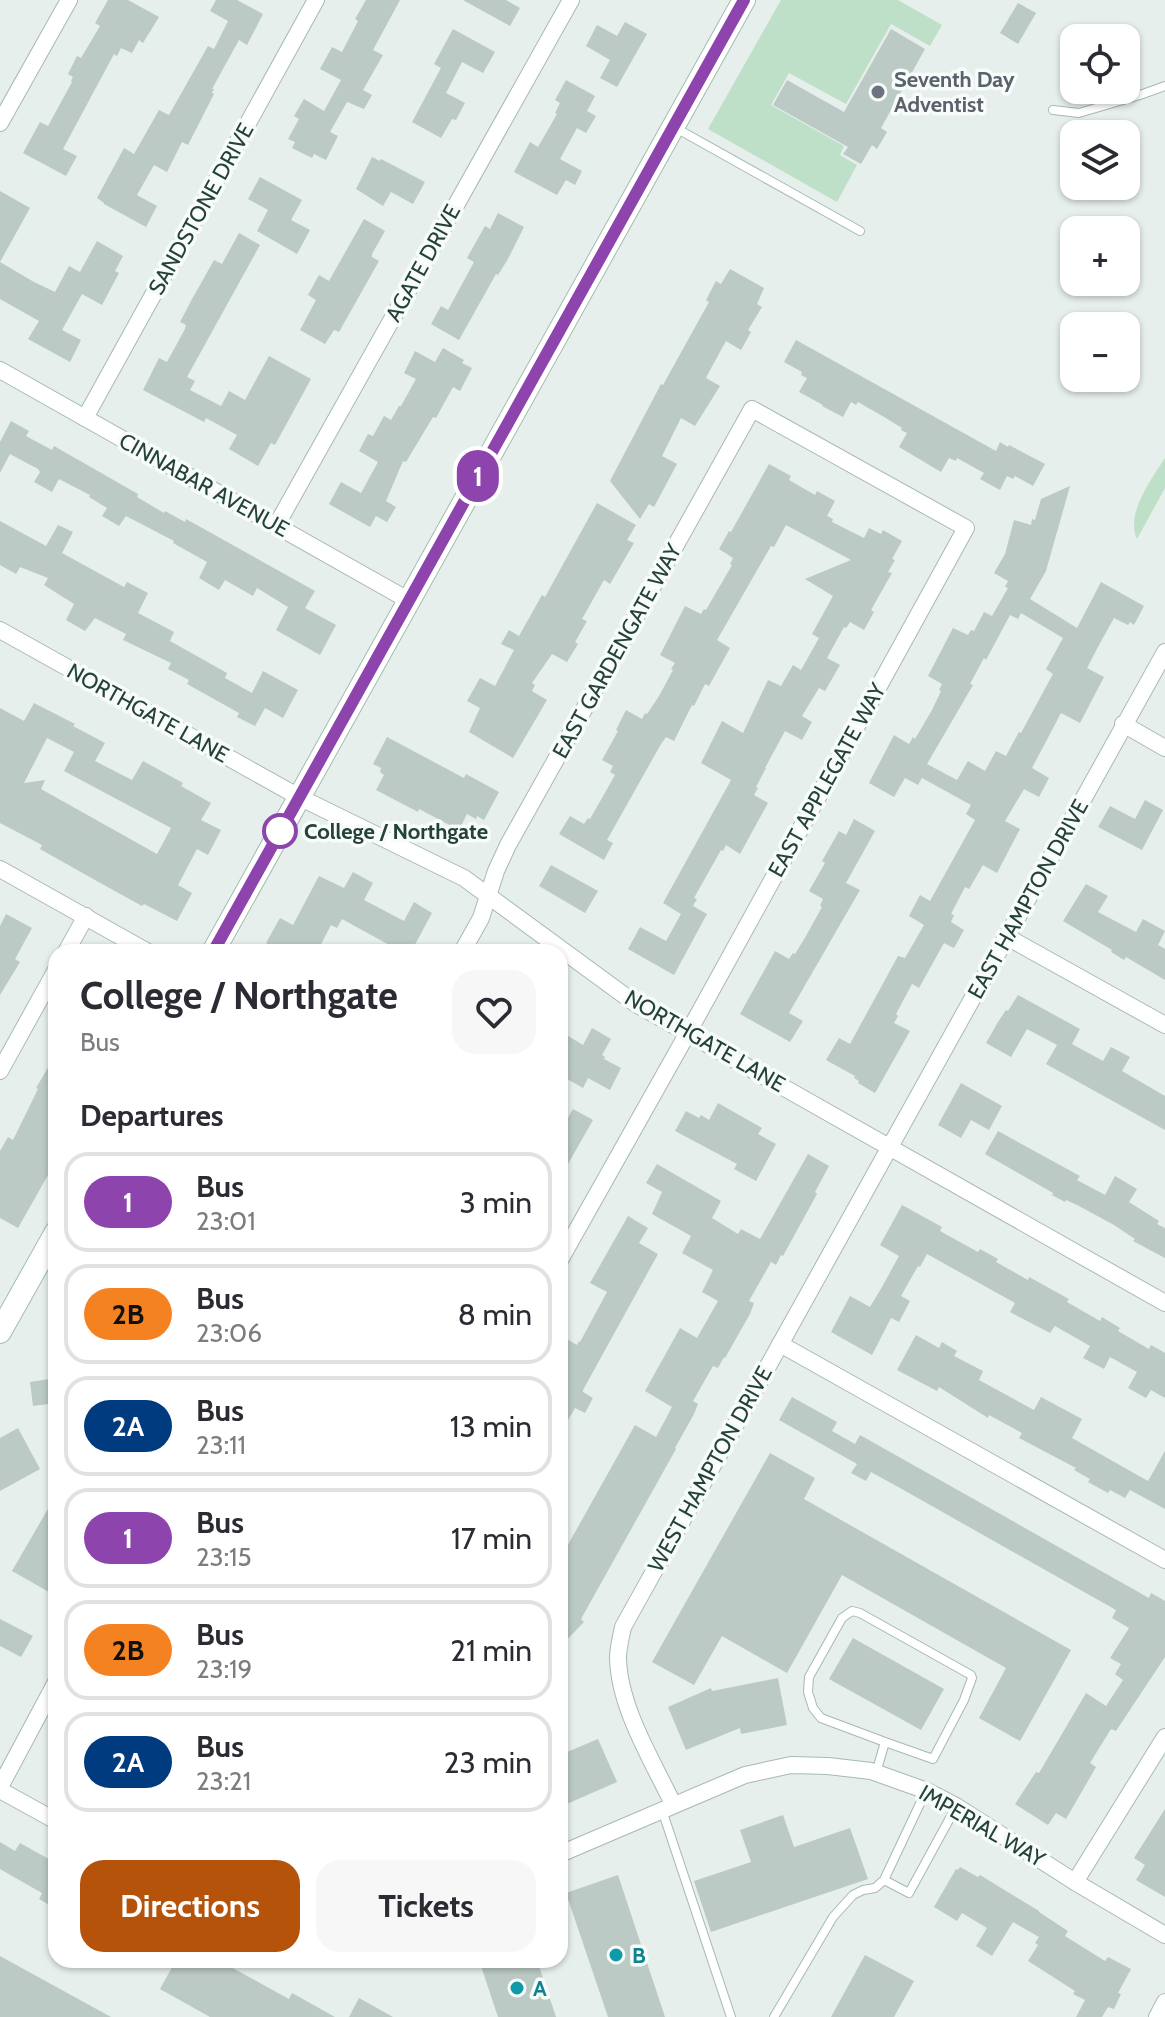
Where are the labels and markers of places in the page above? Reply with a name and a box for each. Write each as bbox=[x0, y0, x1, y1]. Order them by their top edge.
place label: Seventh Day Adventist bbox=[894, 66, 1015, 118]
marker: Seventh Day Adventist bbox=[869, 83, 887, 101]
marker: College / Northgate bbox=[263, 814, 297, 848]
place label: College / Northgate bbox=[304, 818, 488, 845]
place label: B bbox=[632, 1942, 646, 1969]
marker: B bbox=[607, 1946, 625, 1964]
place label: A bbox=[533, 1975, 547, 2002]
marker: A bbox=[508, 1979, 526, 1997]

